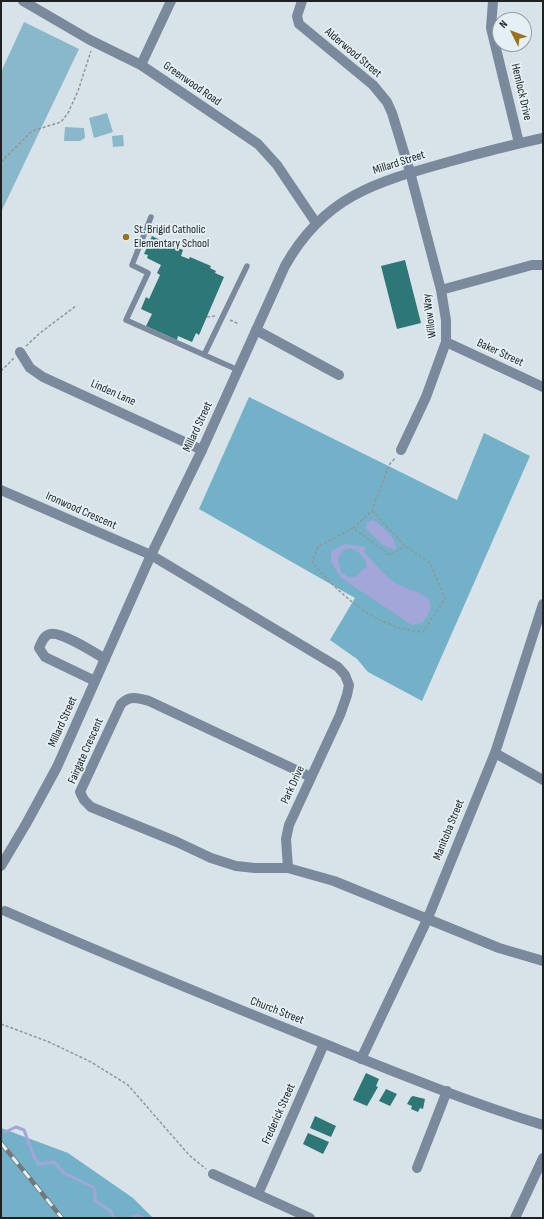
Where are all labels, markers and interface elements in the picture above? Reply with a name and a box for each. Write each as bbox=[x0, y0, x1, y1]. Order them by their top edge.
north arrow bbox=[492, 12, 532, 52]
text: N bbox=[497, 18, 510, 31]
street label: Alderwood Street bbox=[322, 25, 384, 81]
street label: Greenwood Road bbox=[160, 59, 224, 109]
street label: Hemlock Drive bbox=[507, 62, 535, 122]
street label: Millard Street bbox=[371, 148, 427, 178]
place label: St. Brigid Catholic Elementary School bbox=[134, 223, 209, 251]
marker: St. Brigid Catholic Elementary School bbox=[121, 232, 131, 242]
street label: Willow Way bbox=[420, 293, 440, 339]
street label: Baker Street bbox=[474, 336, 526, 370]
street label: Linden Lane bbox=[88, 377, 138, 409]
street label: Millard Street bbox=[180, 400, 216, 454]
street label: Ironwood Crescent bbox=[43, 489, 119, 533]
street label: Millard Street bbox=[45, 694, 81, 750]
street label: Fairgate Crescent bbox=[65, 716, 107, 786]
street label: Park Drive bbox=[278, 764, 308, 806]
street label: Manitoba Street bbox=[430, 797, 468, 863]
street label: Church Street bbox=[248, 994, 306, 1028]
street label: Frederick Street bbox=[259, 1082, 299, 1146]

